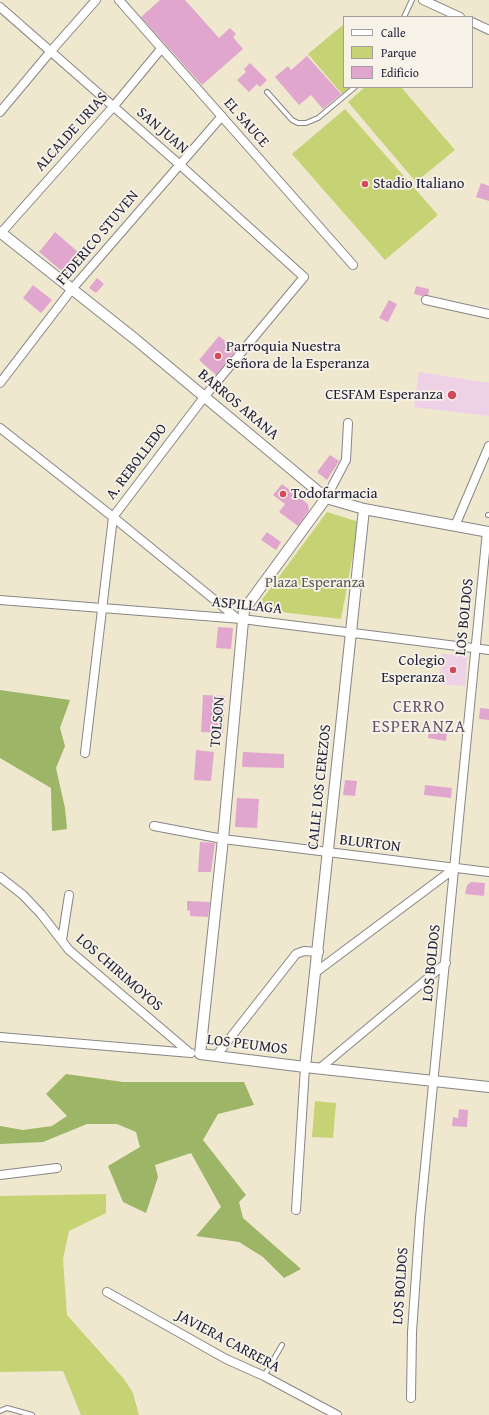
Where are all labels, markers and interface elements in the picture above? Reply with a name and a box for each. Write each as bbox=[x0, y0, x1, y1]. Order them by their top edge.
legend bbox=[343, 16, 473, 88]
text: Calle bbox=[381, 24, 406, 41]
text: Parque bbox=[381, 44, 416, 61]
text: Edificio bbox=[381, 64, 419, 81]
street label: ALCALDE URIAS bbox=[32, 89, 112, 175]
street label: EL SAUCE bbox=[220, 95, 272, 151]
street label: SAN JUAN bbox=[133, 104, 191, 158]
place label: Stadio Italiano bbox=[373, 175, 464, 193]
marker: Stadio Italiano bbox=[360, 179, 370, 189]
street label: FEDERICO STUVEN bbox=[53, 187, 143, 289]
place label: Parroquia Nuestra Señora de la Esperanza bbox=[226, 338, 370, 373]
marker: Parroquia Nuestra Señora de la Esperanza bbox=[213, 351, 223, 361]
street label: BARROS ARANA bbox=[194, 366, 282, 444]
place label: CESFAM Esperanza bbox=[325, 386, 443, 404]
marker: CESFAM Esperanza bbox=[446, 389, 458, 401]
street label: A. REBOLLEDO bbox=[103, 421, 171, 503]
place label: Todofarmacia bbox=[291, 485, 378, 503]
marker: Todofarmacia bbox=[278, 489, 288, 499]
park label: Plaza Esperanza bbox=[265, 574, 365, 592]
street label: LOS BOLDOS bbox=[452, 578, 478, 656]
street label: ASPILLAGA bbox=[211, 593, 283, 619]
place label: Colegio Esperanza bbox=[381, 652, 445, 687]
marker: Colegio Esperanza bbox=[448, 665, 458, 675]
street label: TOLSON bbox=[207, 696, 229, 748]
district label: CERRO ESPERANZA bbox=[372, 698, 466, 738]
street label: CALLE LOS CEREZOS bbox=[304, 724, 336, 850]
street label: BLURTON bbox=[338, 831, 402, 857]
street label: LOS BOLDOS bbox=[419, 924, 445, 1002]
street label: LOS CHIRIMOYOS bbox=[72, 931, 166, 1015]
street label: LOS PEUMOS bbox=[206, 1031, 288, 1059]
street label: LOS BOLDOS bbox=[389, 1247, 413, 1325]
street label: JAVIERA CARRERA bbox=[173, 1307, 283, 1377]

